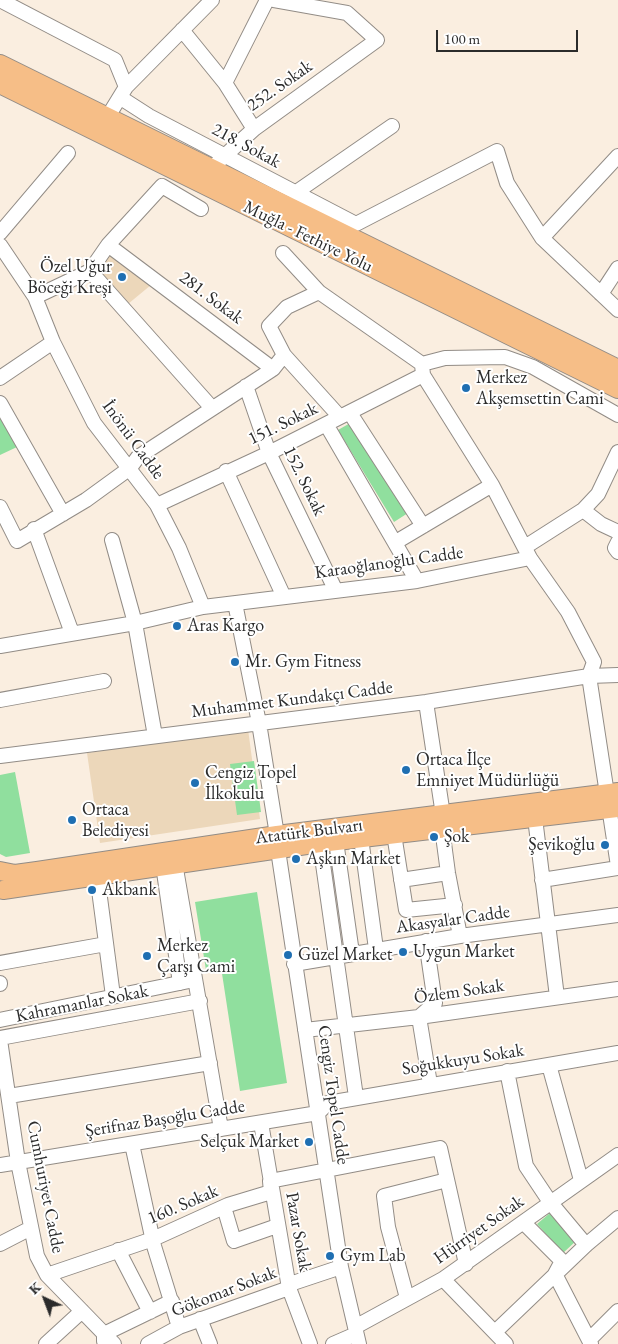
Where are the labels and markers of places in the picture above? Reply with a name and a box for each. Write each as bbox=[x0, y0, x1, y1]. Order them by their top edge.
place label: Özel Uğur Böceği Kreşi bbox=[27, 256, 112, 298]
marker: Özel Uğur Böceği Kreşi bbox=[116, 271, 128, 283]
place label: Merkez Akşemsettin Cami bbox=[476, 367, 604, 409]
marker: Merkez Akşemsettin Cami bbox=[460, 382, 472, 394]
place label: Aras Kargo bbox=[187, 615, 264, 637]
marker: Aras Kargo bbox=[171, 620, 183, 632]
place label: Mr. Gym Fitness bbox=[245, 651, 361, 673]
marker: Mr. Gym Fitness bbox=[229, 656, 241, 668]
place label: Ortaca İlçe Emniyet Müdürlüğü bbox=[416, 749, 559, 792]
place label: Cengiz Topel İlkokulu bbox=[205, 762, 297, 804]
marker: Ortaca İlçe Emniyet Müdürlüğü bbox=[400, 764, 412, 776]
marker: Cengiz Topel İlkokulu bbox=[189, 777, 201, 789]
place label: Ortaca Belediyesi bbox=[82, 799, 149, 842]
marker: Ortaca Belediyesi bbox=[66, 814, 78, 826]
place label: Şok bbox=[444, 826, 469, 848]
marker: Şok bbox=[428, 831, 440, 843]
place label: Şevikoğlu bbox=[528, 834, 595, 856]
marker: Şevikoğlu bbox=[599, 839, 611, 851]
place label: Aşkın Market bbox=[306, 848, 400, 870]
marker: Aşkın Market bbox=[290, 853, 302, 865]
place label: Akbank bbox=[102, 879, 157, 901]
marker: Akbank bbox=[86, 884, 98, 896]
place label: Merkez Çarşı Cami bbox=[157, 935, 235, 978]
place label: Uygun Market bbox=[413, 941, 515, 963]
place label: Güzel Market bbox=[298, 944, 392, 966]
marker: Uygun Market bbox=[397, 946, 409, 958]
marker: Güzel Market bbox=[282, 949, 294, 961]
marker: Merkez Çarşı Cami bbox=[141, 950, 153, 962]
place label: Selçuk Market bbox=[200, 1131, 299, 1153]
marker: Selçuk Market bbox=[303, 1136, 315, 1148]
place label: Gym Lab bbox=[340, 1245, 406, 1267]
marker: Gym Lab bbox=[324, 1250, 336, 1262]

